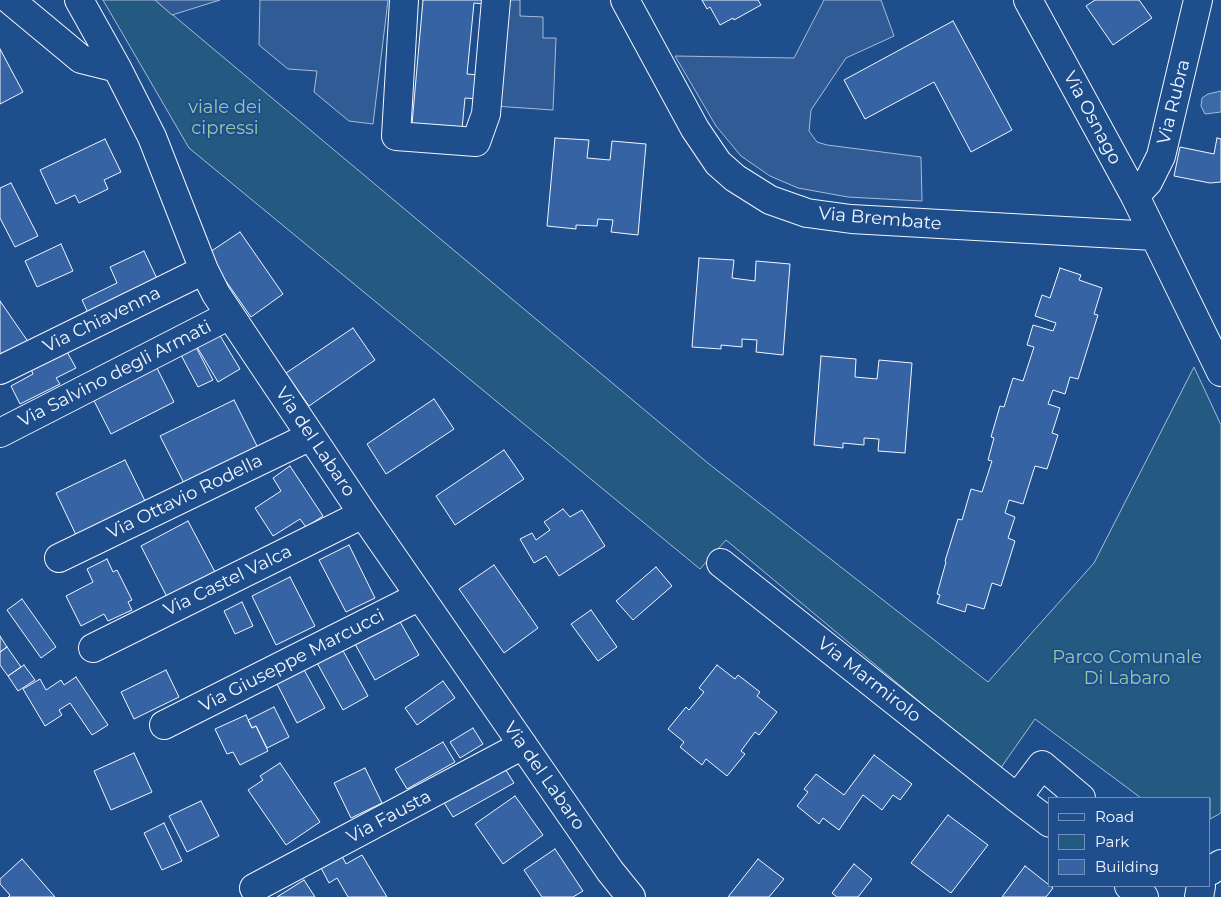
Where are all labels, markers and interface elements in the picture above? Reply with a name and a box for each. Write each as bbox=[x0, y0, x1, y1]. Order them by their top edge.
street label: Via Rubra bbox=[1153, 57, 1195, 147]
street label: Via Osnago bbox=[1058, 68, 1126, 168]
park label: viale dei cipressi bbox=[188, 97, 262, 140]
street label: Via Brembate bbox=[818, 203, 942, 235]
street label: Via Chiavenna bbox=[40, 282, 164, 358]
street label: Via Salvino degli Armati bbox=[15, 316, 215, 432]
street label: Via del Labaro bbox=[270, 383, 360, 501]
street label: Via Ottavio Rodella bbox=[104, 450, 266, 544]
street label: Via Castel Valca bbox=[161, 541, 295, 621]
street label: Via Giuseppe Marcucci bbox=[196, 605, 388, 717]
street label: Via Marmirolo bbox=[813, 633, 925, 727]
park label: Parco Comunale Di Labaro bbox=[1052, 647, 1202, 690]
street label: Via del Labaro bbox=[499, 718, 589, 834]
street label: Via Fausta bbox=[343, 786, 435, 848]
legend bbox=[1048, 797, 1211, 887]
text: Road bbox=[1095, 807, 1134, 826]
text: Park bbox=[1095, 832, 1129, 851]
text: Building bbox=[1095, 857, 1159, 876]

